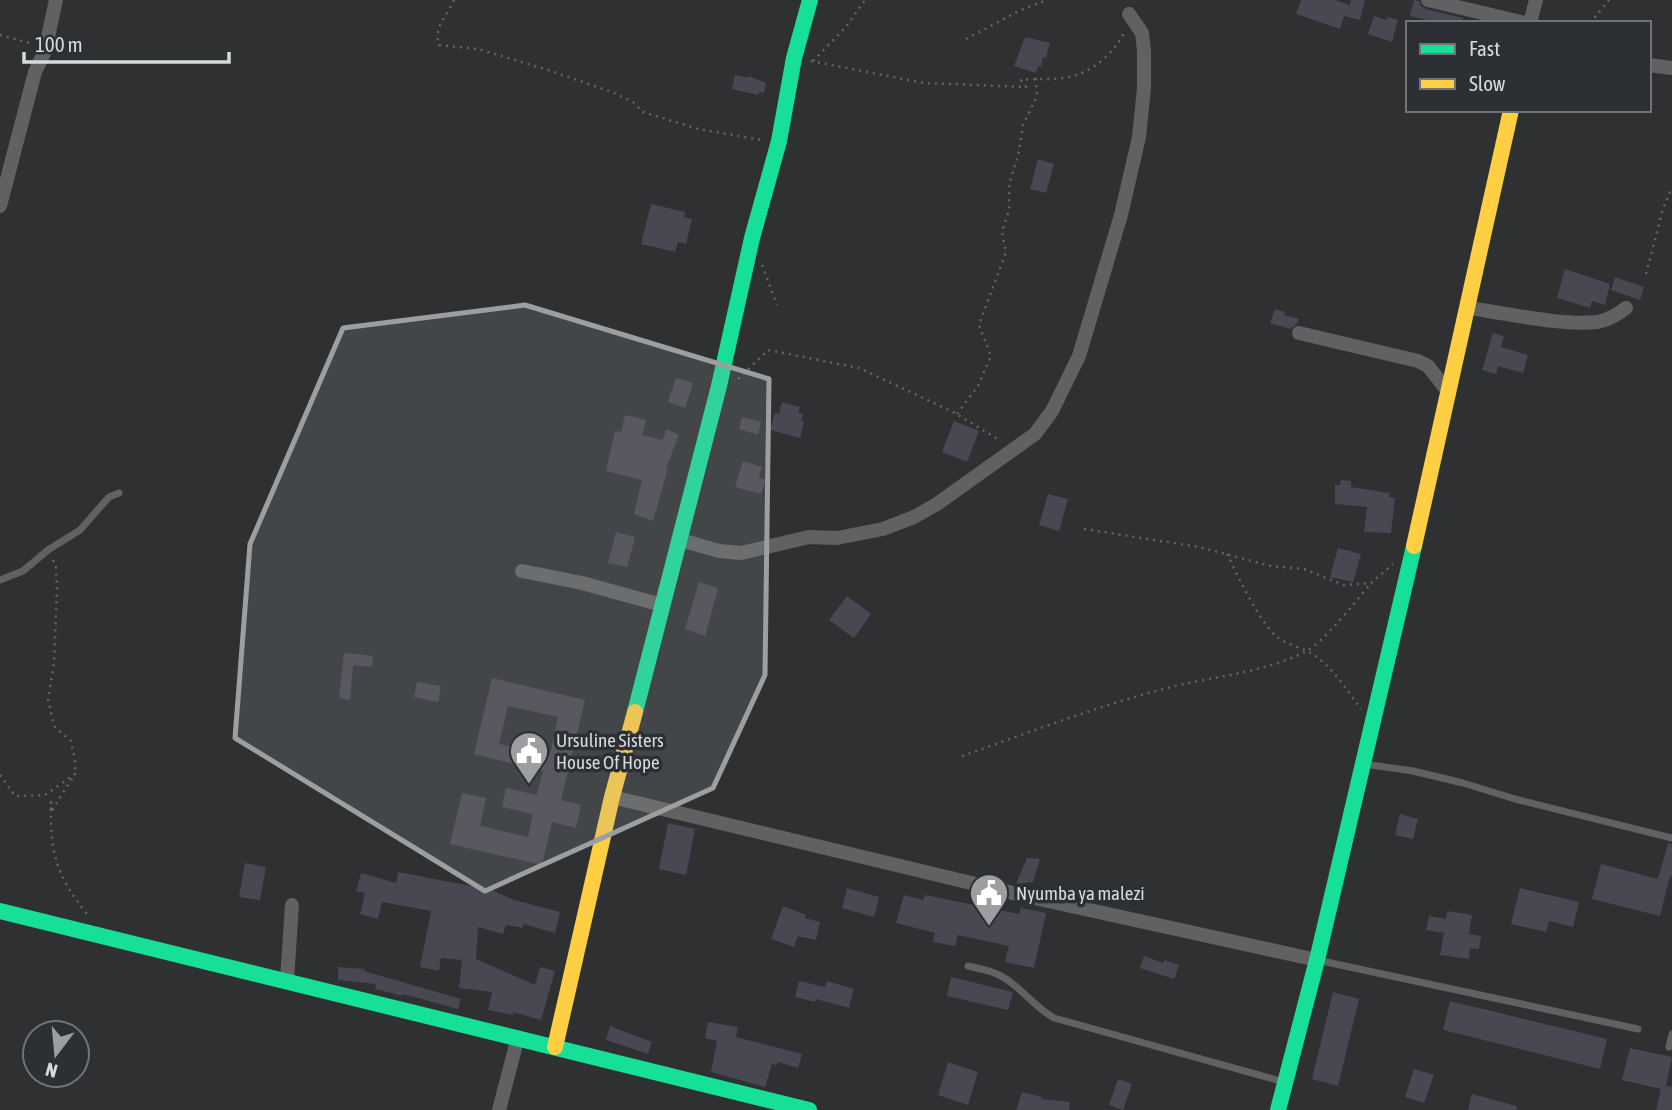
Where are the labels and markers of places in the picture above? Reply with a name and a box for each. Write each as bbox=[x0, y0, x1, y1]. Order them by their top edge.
place label: Ursuline Sisters House Of Hope bbox=[556, 729, 664, 773]
public building icon: Ursuline Sisters House Of Hope bbox=[508, 730, 550, 785]
public building icon: Nyumba ya malezi bbox=[968, 872, 1010, 927]
place label: Nyumba ya malezi bbox=[1016, 882, 1145, 904]

